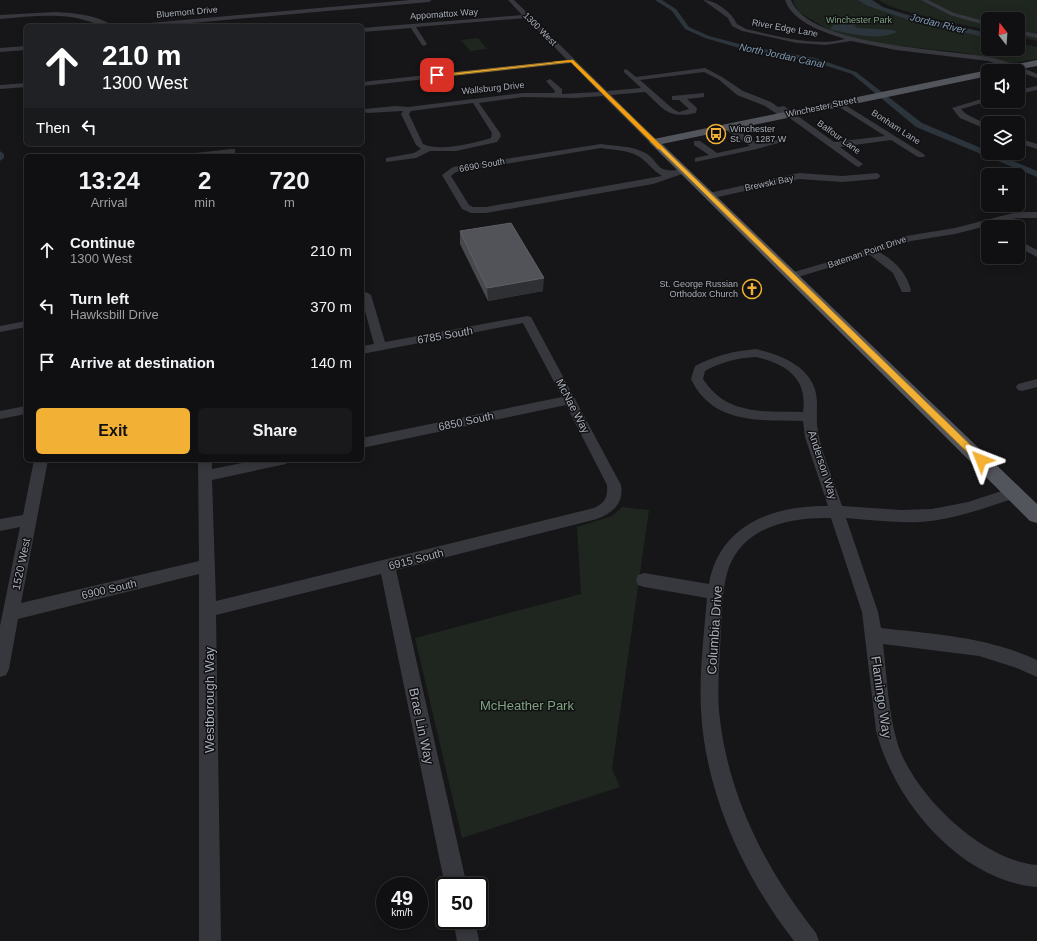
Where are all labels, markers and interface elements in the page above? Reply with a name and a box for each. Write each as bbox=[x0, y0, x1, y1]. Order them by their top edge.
street label: Bluemont Drive bbox=[156, 4, 218, 20]
street label: Appomattox Way bbox=[410, 7, 479, 21]
street label: 1300 West bbox=[521, 10, 559, 48]
water label: Jordan River bbox=[908, 11, 967, 36]
north arrow bbox=[981, 12, 1025, 56]
map controls bbox=[981, 12, 1025, 264]
park label: Winchester Park bbox=[826, 15, 893, 25]
street label: River Edge Lane bbox=[751, 17, 819, 39]
icon: ahead bbox=[36, 40, 88, 92]
text: 210 m bbox=[102, 40, 181, 71]
water label: North Jordan Canal bbox=[738, 41, 826, 70]
pin bbox=[420, 58, 454, 92]
icon: arrive bbox=[426, 64, 448, 86]
button: sound bbox=[981, 64, 1025, 108]
text: 1300 West bbox=[102, 73, 188, 93]
street label: Wallsburg Drive bbox=[461, 80, 525, 96]
street label: Winchester Street bbox=[785, 95, 858, 119]
street label: Bonham Lane bbox=[870, 108, 922, 146]
icon: left bbox=[78, 116, 100, 138]
button: layers bbox=[981, 116, 1025, 160]
street label: Balfour Lane bbox=[815, 118, 863, 156]
text: Then bbox=[36, 119, 70, 136]
bus stop icon: Winchester St. @ 1287 W bbox=[705, 123, 727, 145]
place label: Winchester St. @ 1287 W bbox=[730, 124, 787, 144]
street label: 6690 South bbox=[458, 156, 506, 174]
text: 13:24 bbox=[78, 167, 140, 194]
text: 2 bbox=[198, 167, 211, 194]
text: 720 bbox=[270, 167, 310, 194]
button: + bbox=[981, 168, 1025, 212]
street label: Brewski Bay bbox=[744, 173, 795, 193]
text: Arrival bbox=[91, 195, 128, 210]
text: min bbox=[194, 195, 215, 210]
text: m bbox=[284, 195, 295, 210]
button: − bbox=[981, 220, 1025, 264]
text: Continue bbox=[70, 234, 135, 251]
street label: Bateman Point Drive bbox=[826, 234, 908, 270]
icon: ahead bbox=[36, 239, 58, 261]
text: 210 m bbox=[310, 242, 352, 259]
text: 1300 West bbox=[70, 251, 132, 266]
church icon: St. George Russian Orthodox Church bbox=[741, 278, 763, 300]
place label: St. George Russian Orthodox Church bbox=[659, 279, 738, 299]
text: Turn left bbox=[70, 290, 129, 307]
icon: left bbox=[36, 295, 58, 317]
text: 370 m bbox=[310, 298, 352, 315]
text: Hawksbill Drive bbox=[70, 307, 159, 322]
street label: 6785 South bbox=[416, 324, 474, 346]
icon: arrive bbox=[36, 351, 58, 373]
text: Arrive at destination bbox=[70, 354, 215, 371]
text: 140 m bbox=[310, 354, 352, 371]
street label: McNae Way bbox=[554, 377, 592, 436]
button: Exit bbox=[36, 408, 190, 454]
button: Share bbox=[198, 408, 352, 454]
street label: 6850 South bbox=[437, 409, 495, 433]
street label: Anderson Way bbox=[806, 429, 840, 501]
position arrow bbox=[960, 439, 1002, 481]
street label: 1520 West bbox=[10, 537, 32, 591]
street label: 6915 South bbox=[387, 546, 445, 572]
street label: 6900 South bbox=[80, 577, 138, 601]
street label: Columbia Drive bbox=[704, 585, 725, 675]
street label: Westborough Way bbox=[202, 646, 217, 753]
street label: Flamingo Way bbox=[868, 655, 895, 739]
street label: Brae Lin Way bbox=[406, 687, 437, 766]
park label: McHeather Park bbox=[480, 698, 574, 713]
speed limit sign: 50 bbox=[436, 877, 488, 929]
text: 49 bbox=[391, 887, 413, 909]
text: km/h bbox=[391, 907, 413, 918]

